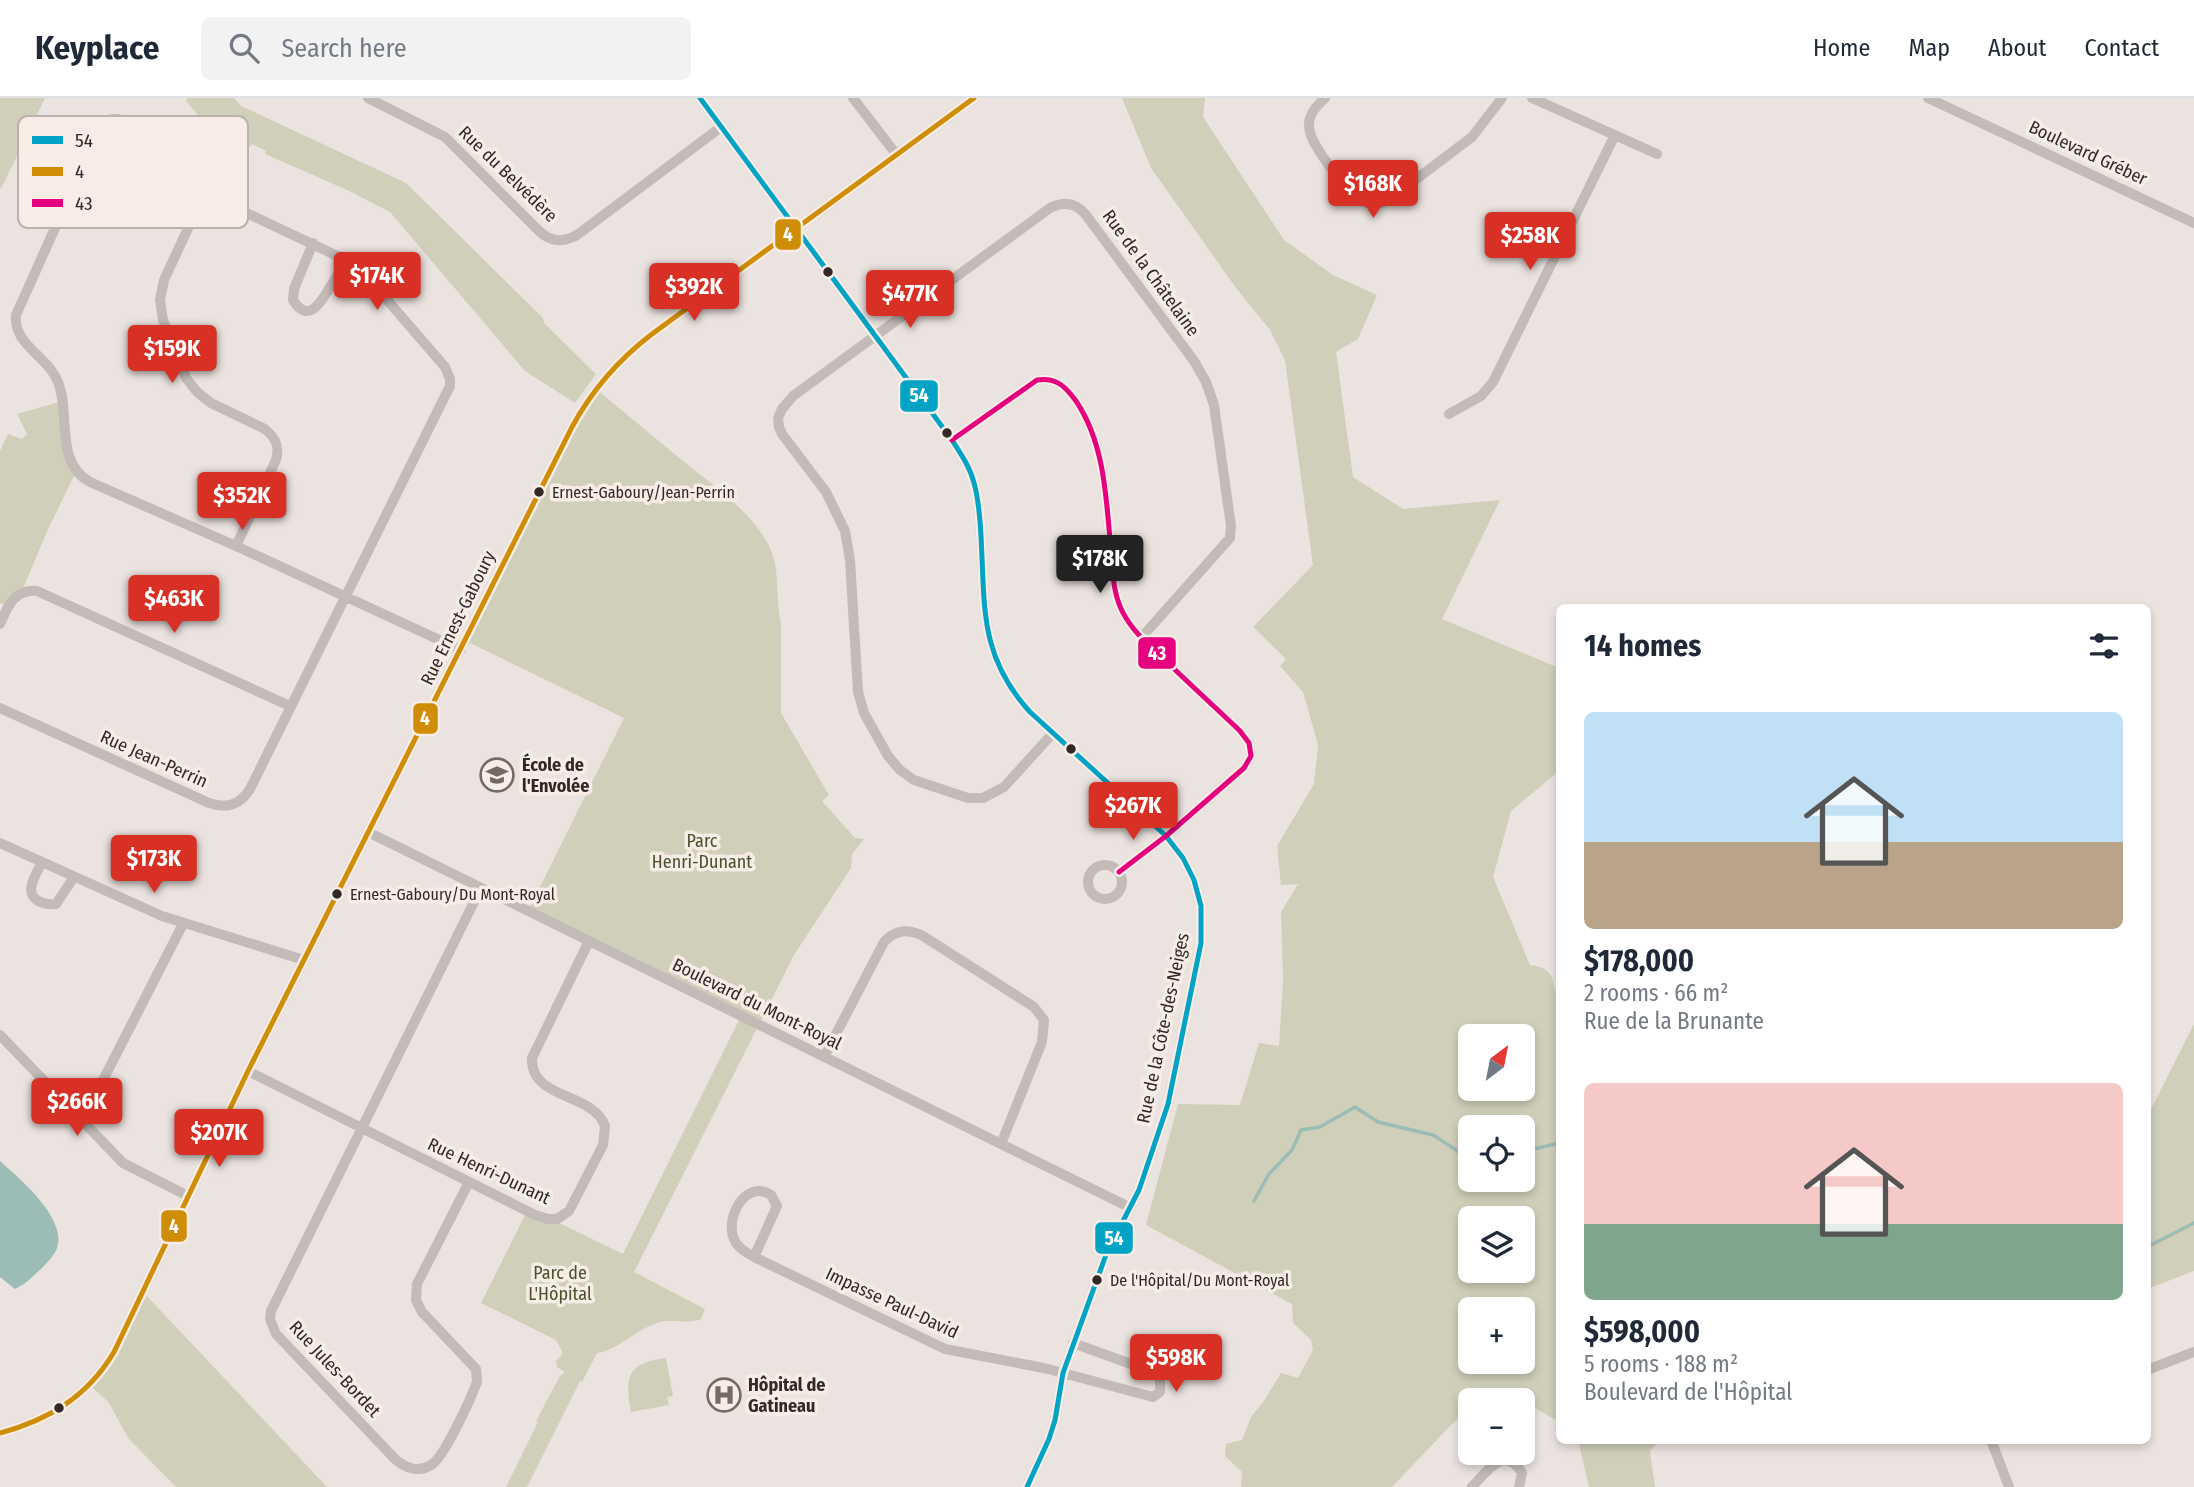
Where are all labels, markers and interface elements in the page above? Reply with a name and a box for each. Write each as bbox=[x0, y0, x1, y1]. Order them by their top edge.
search box bbox=[201, 17, 691, 80]
text: Keyplace bbox=[35, 28, 159, 68]
icon: search bbox=[225, 29, 263, 67]
text: Search here bbox=[281, 33, 407, 64]
text: Home bbox=[1813, 34, 1870, 62]
text: Map bbox=[1908, 34, 1950, 62]
text: About bbox=[1988, 34, 2046, 62]
text: Contact bbox=[2084, 34, 2159, 62]
legend bbox=[18, 116, 248, 228]
street label: Boulevard Gréber bbox=[2025, 116, 2151, 190]
street label: Rue du Belvédère bbox=[454, 121, 562, 227]
text: 54 bbox=[75, 129, 93, 152]
text: 4 bbox=[75, 160, 84, 183]
pin: $168K bbox=[1324, 160, 1422, 220]
text: $168K bbox=[1344, 169, 1402, 197]
text: 43 bbox=[75, 192, 93, 215]
street label: Rue de la Châtelaine bbox=[1098, 205, 1204, 341]
pin: $258K bbox=[1481, 212, 1579, 272]
line badge: 4 bbox=[774, 218, 802, 251]
text: $258K bbox=[1501, 221, 1559, 249]
text: 4 bbox=[783, 223, 793, 246]
pin: $174K bbox=[328, 252, 426, 312]
text: $174K bbox=[350, 261, 404, 289]
pin: $392K bbox=[645, 264, 743, 323]
unlabelled marker bbox=[821, 265, 835, 279]
pin: $477K bbox=[861, 271, 959, 330]
text: $392K bbox=[665, 272, 723, 300]
text: $477K bbox=[882, 279, 938, 307]
pin: $159K bbox=[123, 326, 221, 385]
text: $159K bbox=[144, 334, 200, 362]
line badge: 54 bbox=[899, 379, 939, 413]
text: 54 bbox=[909, 384, 929, 407]
unlabelled marker bbox=[940, 426, 954, 440]
pin: $352K bbox=[193, 472, 291, 532]
text: $352K bbox=[213, 481, 271, 509]
place label: Ernest-Gaboury/Jean-Perrin bbox=[552, 483, 735, 502]
marker: Ernest-Gaboury/Jean-Perrin bbox=[532, 485, 546, 499]
pin: $178K bbox=[1051, 536, 1149, 595]
text: $178K bbox=[1072, 544, 1128, 572]
street label: Rue Ernest-Gaboury bbox=[416, 547, 500, 689]
pin: $463K bbox=[125, 575, 223, 635]
text: $463K bbox=[144, 584, 204, 612]
icon: filters bbox=[2085, 627, 2123, 665]
text: 14 homes bbox=[1584, 628, 1701, 664]
line badge: 43 bbox=[1137, 636, 1177, 670]
text: 43 bbox=[1148, 642, 1166, 665]
line badge: 4 bbox=[412, 702, 439, 735]
text: 4 bbox=[420, 707, 430, 730]
street label: Rue Jean-Perrin bbox=[97, 726, 211, 792]
unlabelled marker bbox=[1064, 742, 1078, 756]
place label: École de l'Envolée bbox=[522, 753, 589, 797]
school or university icon: École de l'Envolée bbox=[478, 756, 516, 794]
icon: home bbox=[1791, 758, 1917, 884]
pin: $267K bbox=[1084, 782, 1182, 842]
text: $267K bbox=[1105, 791, 1161, 819]
park label: Parc Henri-Dunant bbox=[652, 830, 752, 873]
pin: $173K bbox=[105, 836, 203, 895]
text: $173K bbox=[127, 844, 181, 872]
place label: Ernest-Gaboury/Du Mont-Royal bbox=[350, 885, 555, 904]
marker: Ernest-Gaboury/Du Mont-Royal bbox=[330, 887, 344, 901]
street label: Rue de la Côte-des-Neiges bbox=[1132, 931, 1194, 1125]
text: $178,000 bbox=[1584, 943, 1694, 979]
street label: Boulevard du Mont-Royal bbox=[669, 953, 845, 1055]
text: 2 rooms · 66 m² bbox=[1584, 979, 1728, 1007]
text: Rue de la Brunante bbox=[1584, 1007, 1764, 1035]
north arrow bbox=[1458, 1024, 1535, 1101]
map controls bbox=[1458, 1024, 1535, 1465]
pin: $266K bbox=[28, 1079, 126, 1138]
text: $266K bbox=[47, 1087, 107, 1115]
pin: $207K bbox=[170, 1110, 268, 1169]
button: locate bbox=[1458, 1115, 1535, 1192]
text: $207K bbox=[190, 1118, 248, 1146]
icon: home bbox=[1791, 1129, 1917, 1255]
street label: Rue Henri-Dunant bbox=[424, 1133, 554, 1209]
button: layers bbox=[1458, 1206, 1535, 1283]
line badge: 4 bbox=[160, 1209, 188, 1243]
text: 4 bbox=[169, 1215, 179, 1238]
line badge: 54 bbox=[1094, 1221, 1134, 1255]
text: 54 bbox=[1104, 1227, 1124, 1250]
park label: Parc de L'Hôpital bbox=[528, 1262, 592, 1305]
street label: Impasse Paul-David bbox=[822, 1263, 962, 1343]
place label: De l'Hôpital/Du Mont-Royal bbox=[1110, 1271, 1289, 1290]
marker: De l'Hôpital/Du Mont-Royal bbox=[1090, 1273, 1104, 1287]
button: + bbox=[1458, 1297, 1535, 1374]
text: $598,000 bbox=[1584, 1314, 1700, 1350]
street label: Rue Jules-Bordet bbox=[285, 1316, 385, 1422]
pin: $598K bbox=[1127, 1334, 1225, 1394]
text: $598K bbox=[1146, 1343, 1206, 1371]
text: 5 rooms · 188 m² bbox=[1584, 1350, 1738, 1378]
place label: Hôpital de Gatineau bbox=[748, 1374, 825, 1417]
hospital icon: Hôpital de Gatineau bbox=[705, 1376, 743, 1414]
text: Boulevard de l'Hôpital bbox=[1584, 1378, 1792, 1406]
button: − bbox=[1458, 1388, 1535, 1465]
unlabelled marker bbox=[52, 1401, 66, 1415]

